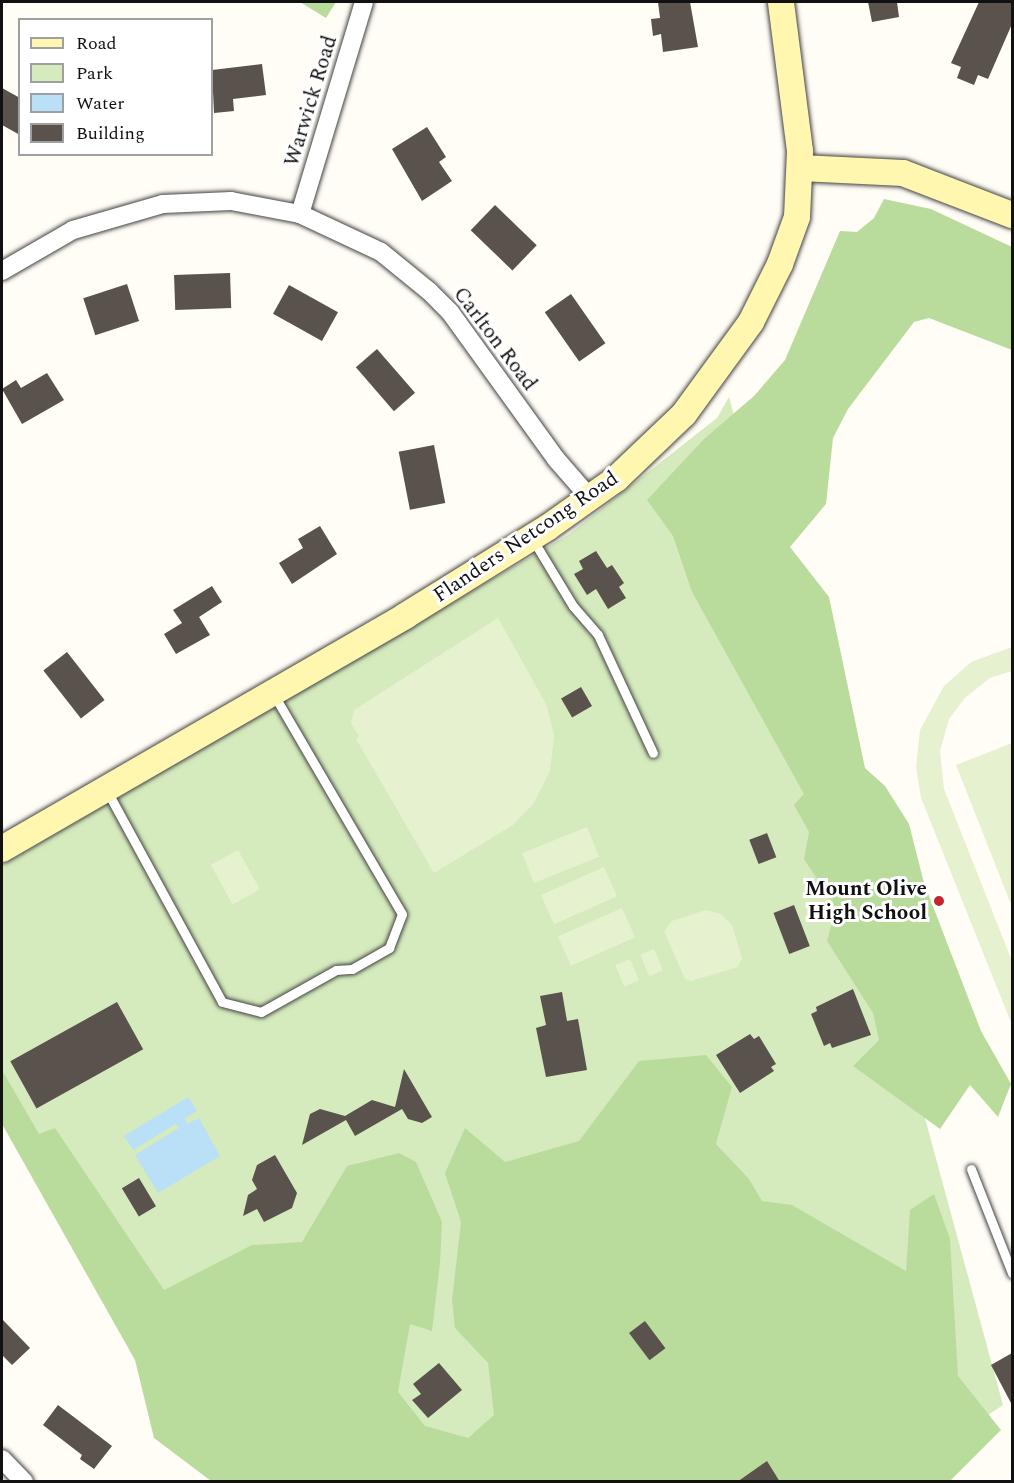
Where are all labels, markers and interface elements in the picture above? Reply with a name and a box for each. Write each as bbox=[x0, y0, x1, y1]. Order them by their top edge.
legend bbox=[18, 18, 213, 156]
text: Road bbox=[76, 30, 117, 57]
street label: Warwick Road bbox=[279, 33, 343, 169]
text: Park bbox=[76, 60, 113, 87]
text: Water bbox=[76, 90, 124, 117]
text: Building bbox=[76, 120, 145, 147]
street label: Carlton Road bbox=[448, 282, 542, 396]
street label: Flanders Netcong Road bbox=[429, 466, 623, 608]
place label: Mount Olive High School bbox=[805, 876, 927, 926]
marker: Mount Olive High School bbox=[932, 894, 946, 908]

